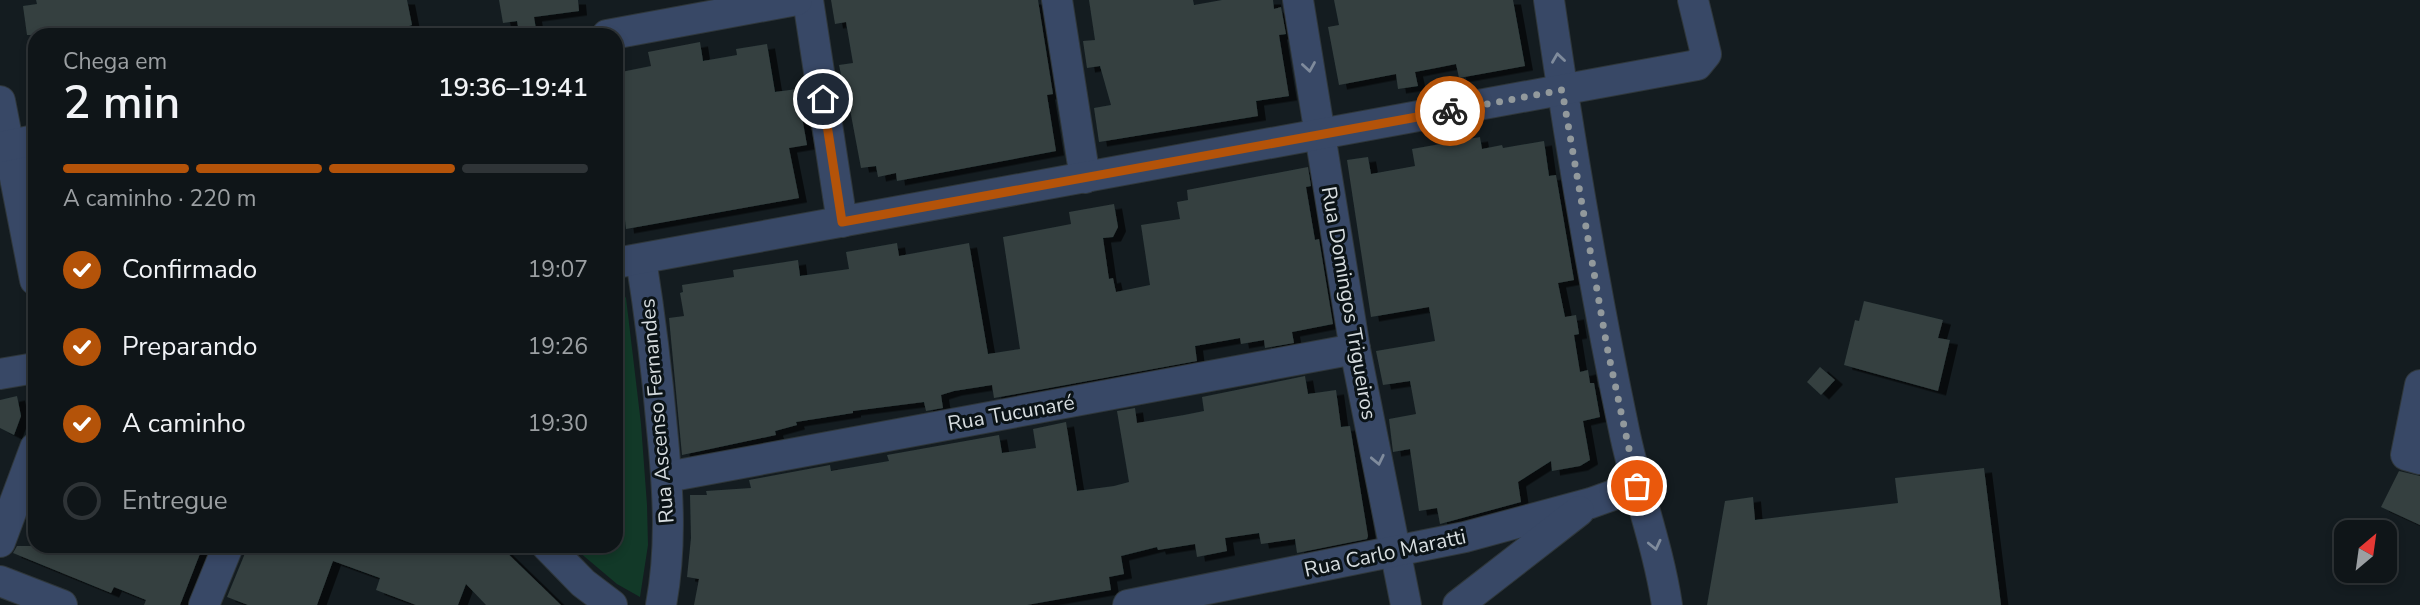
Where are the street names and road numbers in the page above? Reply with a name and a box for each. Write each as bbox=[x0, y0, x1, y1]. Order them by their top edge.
street label: Rua Domingos Trigueiros bbox=[1315, 184, 1383, 422]
street label: Rua Ascenso Fernandes bbox=[633, 297, 681, 525]
street label: Rua Tucunaré bbox=[945, 388, 1077, 438]
street label: Rua Carlo Maratti bbox=[1301, 522, 1469, 584]

